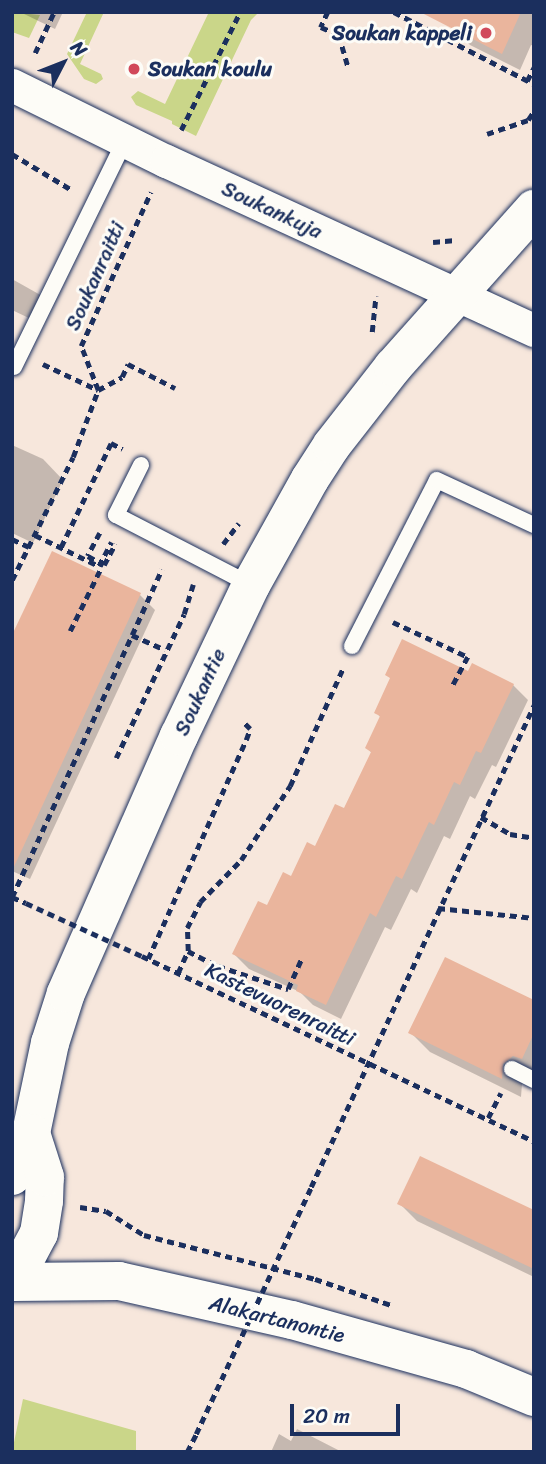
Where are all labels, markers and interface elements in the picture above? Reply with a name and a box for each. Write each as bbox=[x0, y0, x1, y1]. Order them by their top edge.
place label: Soukan kappeli bbox=[332, 20, 472, 46]
marker: Soukan kappeli bbox=[478, 25, 494, 41]
north arrow bbox=[28, 28, 98, 98]
text: N bbox=[62, 33, 96, 65]
place label: Soukan koulu bbox=[148, 56, 272, 82]
marker: Soukan koulu bbox=[126, 61, 142, 77]
street label: Soukankuja bbox=[218, 176, 326, 244]
street label: Soukanraitti bbox=[60, 218, 130, 334]
street label: Soukantie bbox=[169, 644, 231, 740]
street label: Kastevuorenraitti bbox=[201, 957, 359, 1051]
street label: Alakartanontie bbox=[207, 1290, 347, 1348]
scale bar bbox=[294, 1390, 404, 1434]
text: 20 m bbox=[303, 1397, 350, 1435]

